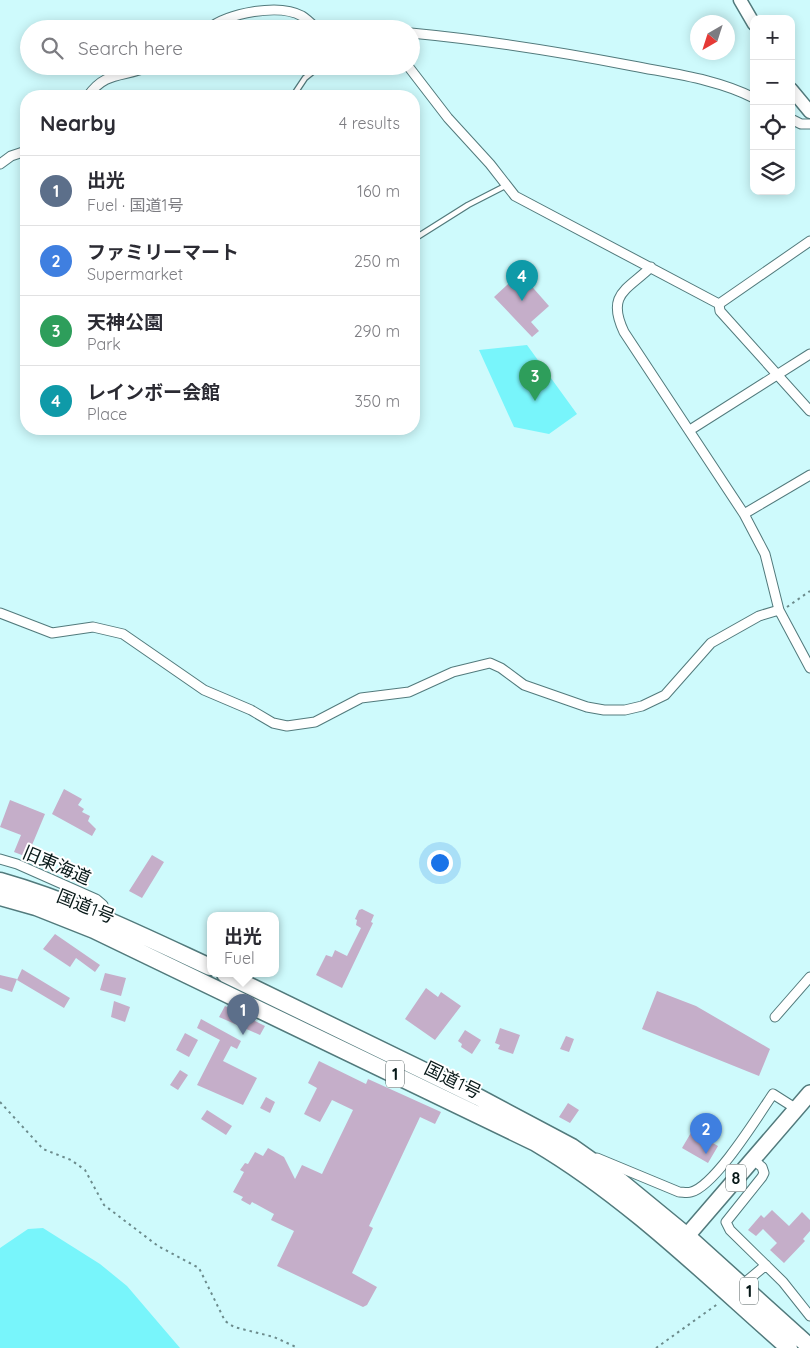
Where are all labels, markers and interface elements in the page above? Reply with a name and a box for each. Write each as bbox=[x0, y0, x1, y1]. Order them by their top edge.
north arrow bbox=[690, 15, 735, 60]
map controls bbox=[750, 15, 795, 195]
button: + bbox=[750, 15, 795, 60]
search box bbox=[20, 20, 420, 75]
icon: search bbox=[38, 34, 66, 62]
text: Search here bbox=[78, 36, 183, 60]
button: − bbox=[750, 60, 795, 105]
button: locate bbox=[750, 105, 795, 150]
text: Nearby bbox=[40, 110, 116, 136]
text: 4 results bbox=[339, 113, 400, 133]
button: layers bbox=[750, 150, 795, 195]
text: 出光 bbox=[87, 168, 125, 192]
text: 1 bbox=[53, 181, 59, 201]
text: 160 m bbox=[357, 181, 400, 201]
text: Fuel · 国道1号 bbox=[87, 195, 183, 215]
text: ファミリーマート bbox=[87, 240, 239, 264]
text: 2 bbox=[51, 251, 61, 271]
text: 250 m bbox=[354, 251, 400, 271]
pin: 4 bbox=[506, 260, 538, 301]
text: Supermarket bbox=[87, 264, 183, 284]
text: 天神公園 bbox=[87, 310, 163, 334]
text: 3 bbox=[52, 321, 60, 341]
text: 290 m bbox=[354, 321, 400, 341]
text: Park bbox=[87, 334, 121, 354]
pin: 3 bbox=[519, 360, 551, 401]
text: レインボー会館 bbox=[87, 380, 220, 404]
text: 4 bbox=[51, 391, 61, 411]
text: 350 m bbox=[354, 391, 400, 411]
text: Place bbox=[87, 404, 127, 424]
street label: 旧東海道 bbox=[19, 840, 95, 890]
your location bbox=[427, 850, 453, 876]
street label: 国道1号 bbox=[54, 884, 118, 928]
popup bbox=[207, 912, 279, 977]
text: 出光 bbox=[224, 924, 262, 948]
text: Fuel bbox=[224, 948, 255, 968]
pin: 1 bbox=[227, 994, 259, 1035]
street label: 国道1号 bbox=[421, 1056, 485, 1104]
road number: 1 bbox=[386, 1060, 404, 1088]
pin: 2 bbox=[690, 1113, 722, 1154]
road number: 8 bbox=[726, 1164, 746, 1192]
road number: 1 bbox=[740, 1278, 758, 1304]

